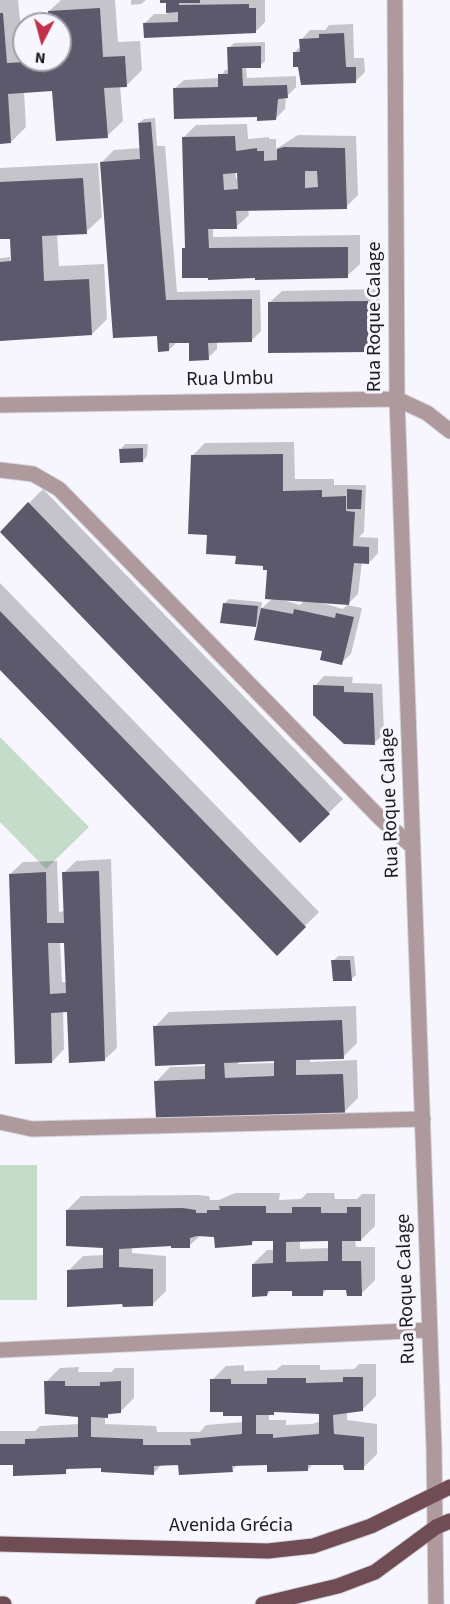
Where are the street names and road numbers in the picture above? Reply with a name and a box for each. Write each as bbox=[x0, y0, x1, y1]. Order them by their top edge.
street label: Rua Roque Calage bbox=[364, 242, 388, 392]
street label: Rua Umbu bbox=[186, 367, 274, 393]
street label: Rua Roque Calage bbox=[376, 727, 406, 879]
street label: Rua Roque Calage bbox=[392, 1213, 422, 1365]
street label: Avenida Grécia bbox=[169, 1515, 293, 1539]

